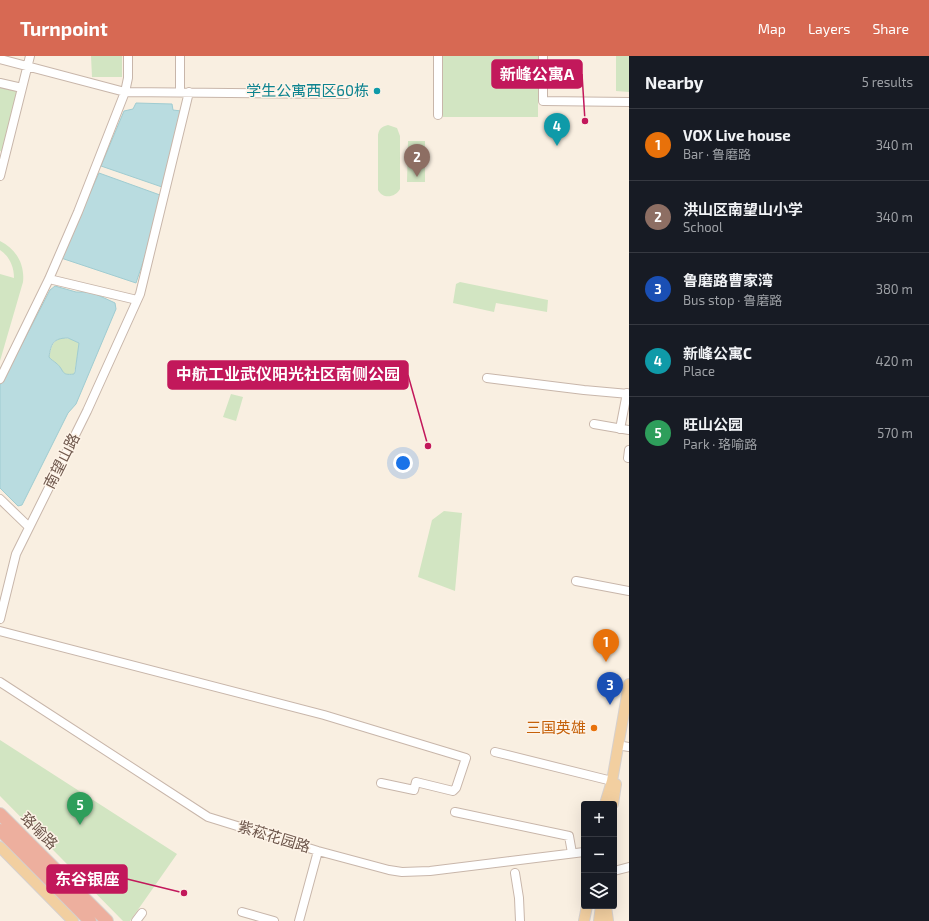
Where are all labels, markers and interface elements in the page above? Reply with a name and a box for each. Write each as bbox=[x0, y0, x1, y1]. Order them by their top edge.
text: Turnpoint bbox=[20, 17, 108, 40]
text: Map bbox=[758, 20, 786, 37]
text: Layers bbox=[808, 20, 850, 37]
text: Share bbox=[872, 20, 909, 37]
callout: 新峰公寓A bbox=[492, 60, 582, 88]
text: 新峰公寓A bbox=[500, 64, 575, 83]
text: Nearby bbox=[645, 72, 703, 92]
text: 5 results bbox=[862, 74, 913, 90]
place label: 学生公寓西区60栋 bbox=[246, 81, 369, 99]
marker: 学生公寓西区60栋 bbox=[372, 86, 382, 96]
pin: 4 bbox=[544, 113, 570, 146]
text: VOX Live house bbox=[683, 126, 791, 144]
text: 1 bbox=[655, 137, 661, 153]
text: 340 m bbox=[876, 137, 913, 153]
pin: 2 bbox=[404, 144, 430, 177]
text: Bar · 鲁磨路 bbox=[683, 146, 751, 162]
text: 洪山区南望山小学 bbox=[683, 200, 803, 218]
text: 2 bbox=[654, 209, 662, 225]
text: 340 m bbox=[876, 209, 913, 225]
text: School bbox=[683, 219, 723, 235]
text: 鲁磨路曹家湾 bbox=[683, 271, 773, 289]
text: 3 bbox=[654, 281, 662, 297]
text: 380 m bbox=[876, 281, 913, 297]
text: Bus stop · 鲁磨路 bbox=[683, 292, 782, 308]
text: 新峰公寓C bbox=[683, 344, 752, 362]
text: 4 bbox=[654, 353, 662, 369]
text: 420 m bbox=[876, 353, 913, 369]
callout: 中航工业武仪阳光社区南侧公园 bbox=[168, 361, 408, 389]
text: Place bbox=[683, 363, 715, 379]
text: 中航工业武仪阳光社区南侧公园 bbox=[176, 364, 400, 383]
text: 旺山公园 bbox=[683, 415, 743, 433]
text: 5 bbox=[654, 425, 662, 441]
text: 570 m bbox=[877, 425, 913, 441]
street label: 南望山路 bbox=[39, 430, 83, 491]
text: Park · 珞喻路 bbox=[683, 436, 757, 452]
your location bbox=[393, 453, 413, 473]
pin: 1 bbox=[593, 629, 619, 662]
pin: 3 bbox=[597, 672, 623, 705]
place label: 三国英雄 bbox=[526, 718, 586, 736]
marker: 三国英雄 bbox=[589, 723, 599, 733]
pin: 5 bbox=[67, 792, 93, 825]
map controls bbox=[581, 801, 617, 909]
button: + bbox=[581, 801, 617, 837]
street label: 珞喻路 bbox=[17, 808, 62, 853]
street label: 紫菘花园路 bbox=[236, 816, 313, 856]
button: − bbox=[581, 837, 617, 873]
callout: 东谷银座 bbox=[47, 865, 127, 893]
text: 东谷银座 bbox=[55, 869, 119, 888]
button: layers bbox=[581, 873, 617, 909]

